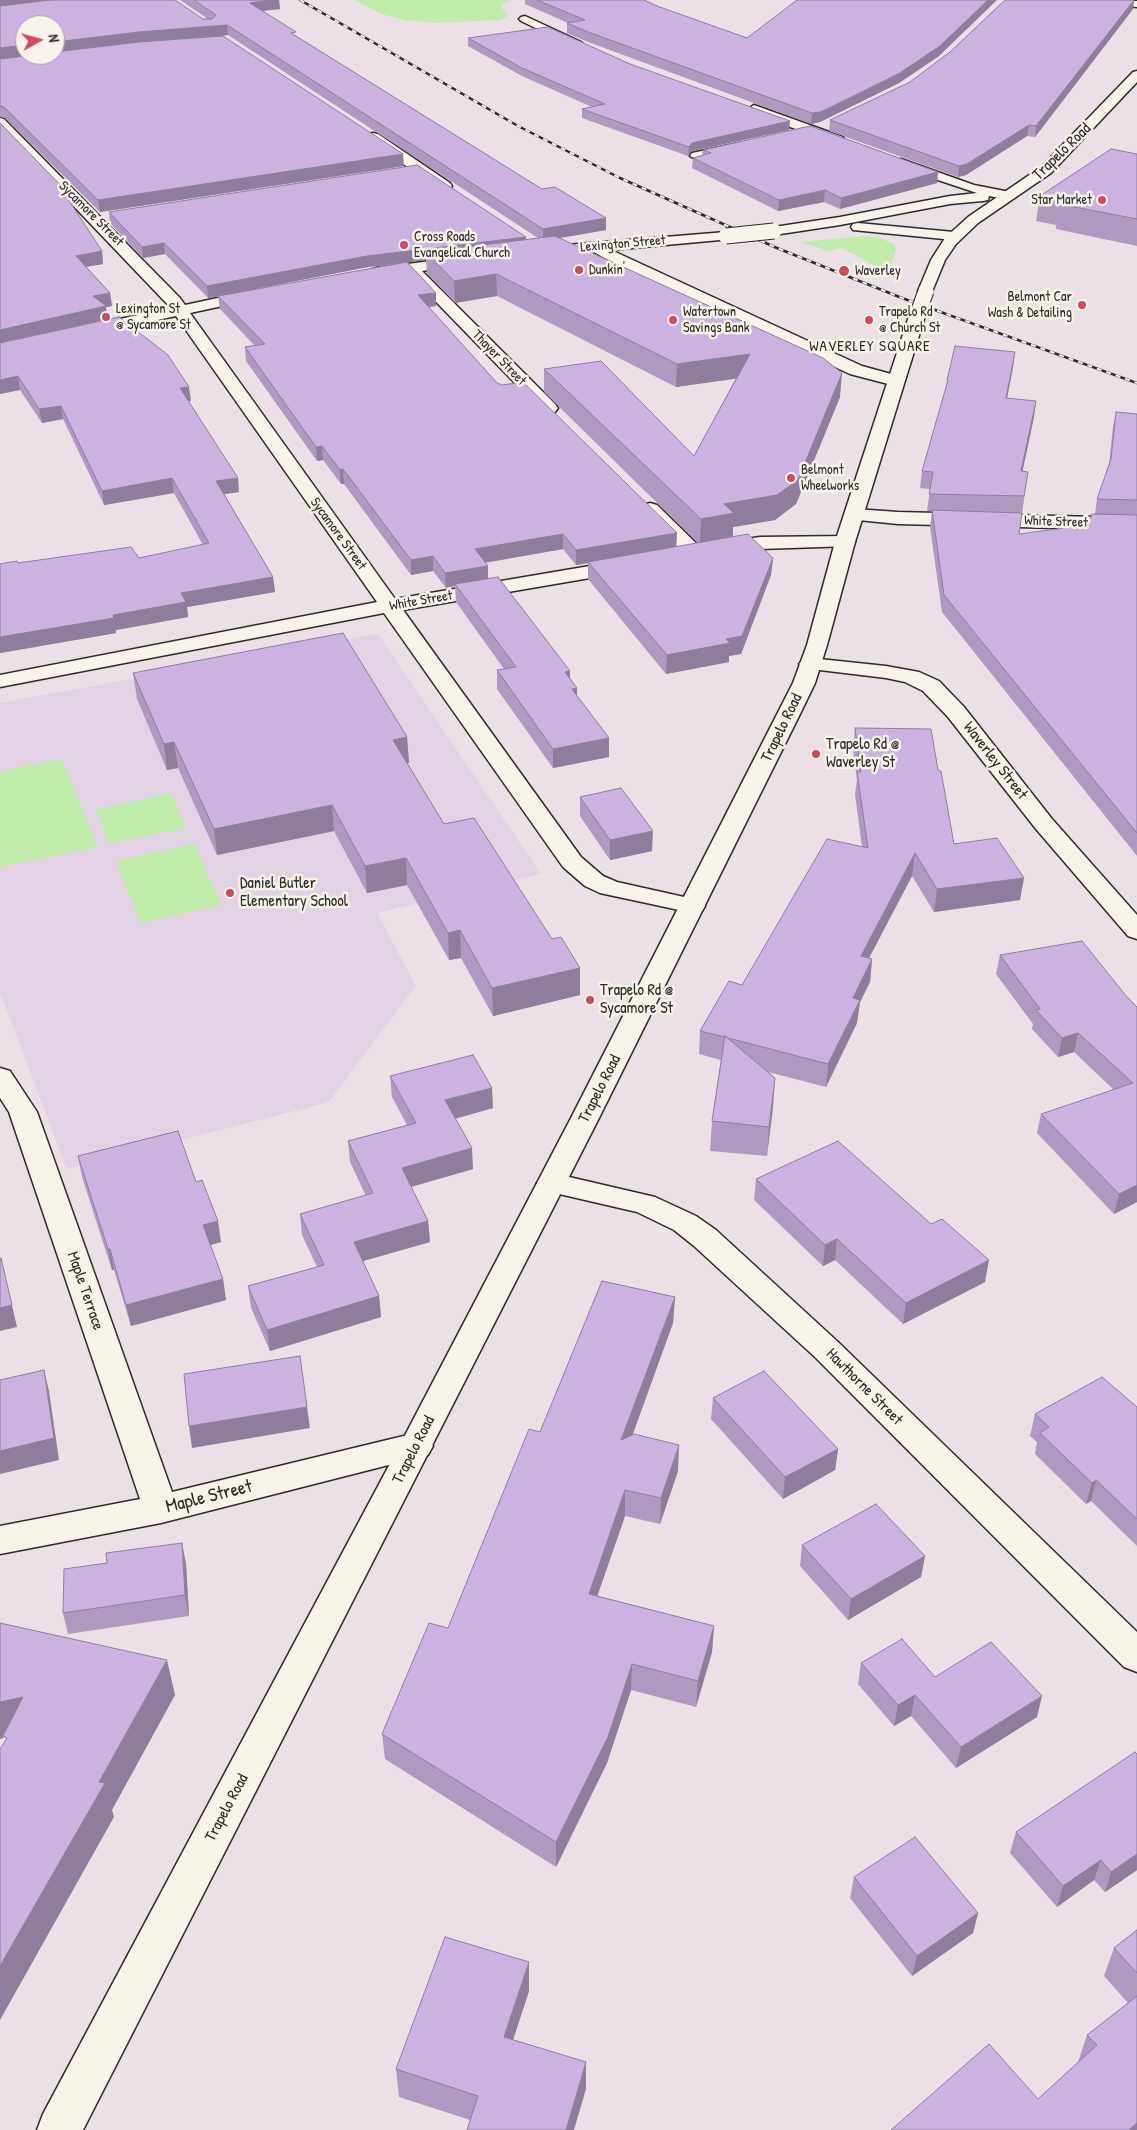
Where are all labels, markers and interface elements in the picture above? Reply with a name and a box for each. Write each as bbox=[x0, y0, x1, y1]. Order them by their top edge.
north arrow bbox=[15, 15, 65, 65]
text: N bbox=[45, 33, 64, 43]
street label: Trapelo Road bbox=[1029, 119, 1095, 185]
street label: Sycamore Street bbox=[55, 178, 127, 250]
place label: Star Market bbox=[1031, 192, 1092, 208]
marker: Star Market bbox=[1096, 194, 1108, 206]
place label: Cross Roads Evangelical Church bbox=[414, 229, 510, 262]
street label: Lexington Street bbox=[580, 232, 666, 256]
marker: Cross Roads Evangelical Church bbox=[398, 239, 410, 251]
place label: Dunkin' bbox=[589, 262, 625, 278]
place label: Waverley bbox=[855, 263, 901, 279]
marker: Dunkin' bbox=[573, 264, 585, 276]
marker: Waverley bbox=[837, 264, 851, 278]
place label: Belmont Car Wash & Detailing bbox=[988, 289, 1072, 322]
marker: Belmont Car Wash & Detailing bbox=[1076, 299, 1088, 311]
place label: Lexington St @ Sycamore St bbox=[116, 301, 191, 334]
place label: Watertown Savings Bank bbox=[683, 304, 750, 336]
place label: Trapelo Rd @ Church St bbox=[879, 304, 940, 336]
marker: Lexington St @ Sycamore St bbox=[100, 311, 112, 323]
marker: Watertown Savings Bank bbox=[667, 314, 679, 326]
marker: Trapelo Rd @ Church St bbox=[863, 314, 875, 326]
street label: Thayer Street bbox=[468, 327, 530, 389]
district label: WAVERLEY SQUARE bbox=[807, 338, 933, 356]
place label: Belmont Wheelworks bbox=[801, 462, 859, 494]
marker: Belmont Wheelworks bbox=[785, 472, 797, 484]
street label: Sycamore Street bbox=[306, 495, 370, 573]
street label: White Street bbox=[1024, 512, 1088, 532]
street label: White Street bbox=[388, 587, 454, 615]
street label: Trapelo Road bbox=[757, 691, 807, 765]
street label: Waverley Street bbox=[959, 718, 1031, 804]
place label: Trapelo Rd @ Waverley St bbox=[826, 735, 900, 773]
marker: Trapelo Rd @ Waverley St bbox=[810, 748, 822, 760]
place label: Daniel Butler Elementary School bbox=[240, 874, 348, 912]
marker: Daniel Butler Elementary School bbox=[224, 887, 236, 899]
place label: Trapelo Rd @ Sycamore St bbox=[600, 981, 674, 1019]
marker: Trapelo Rd @ Sycamore St bbox=[584, 994, 596, 1006]
street label: Trapelo Road bbox=[575, 1052, 625, 1126]
street label: Maple Terrace bbox=[63, 1249, 107, 1333]
street label: Hawthorne Street bbox=[822, 1345, 906, 1429]
street label: Trapelo Road bbox=[389, 1413, 439, 1487]
street label: Maple Street bbox=[163, 1475, 255, 1519]
street label: Trapelo Road bbox=[201, 1771, 253, 1845]

